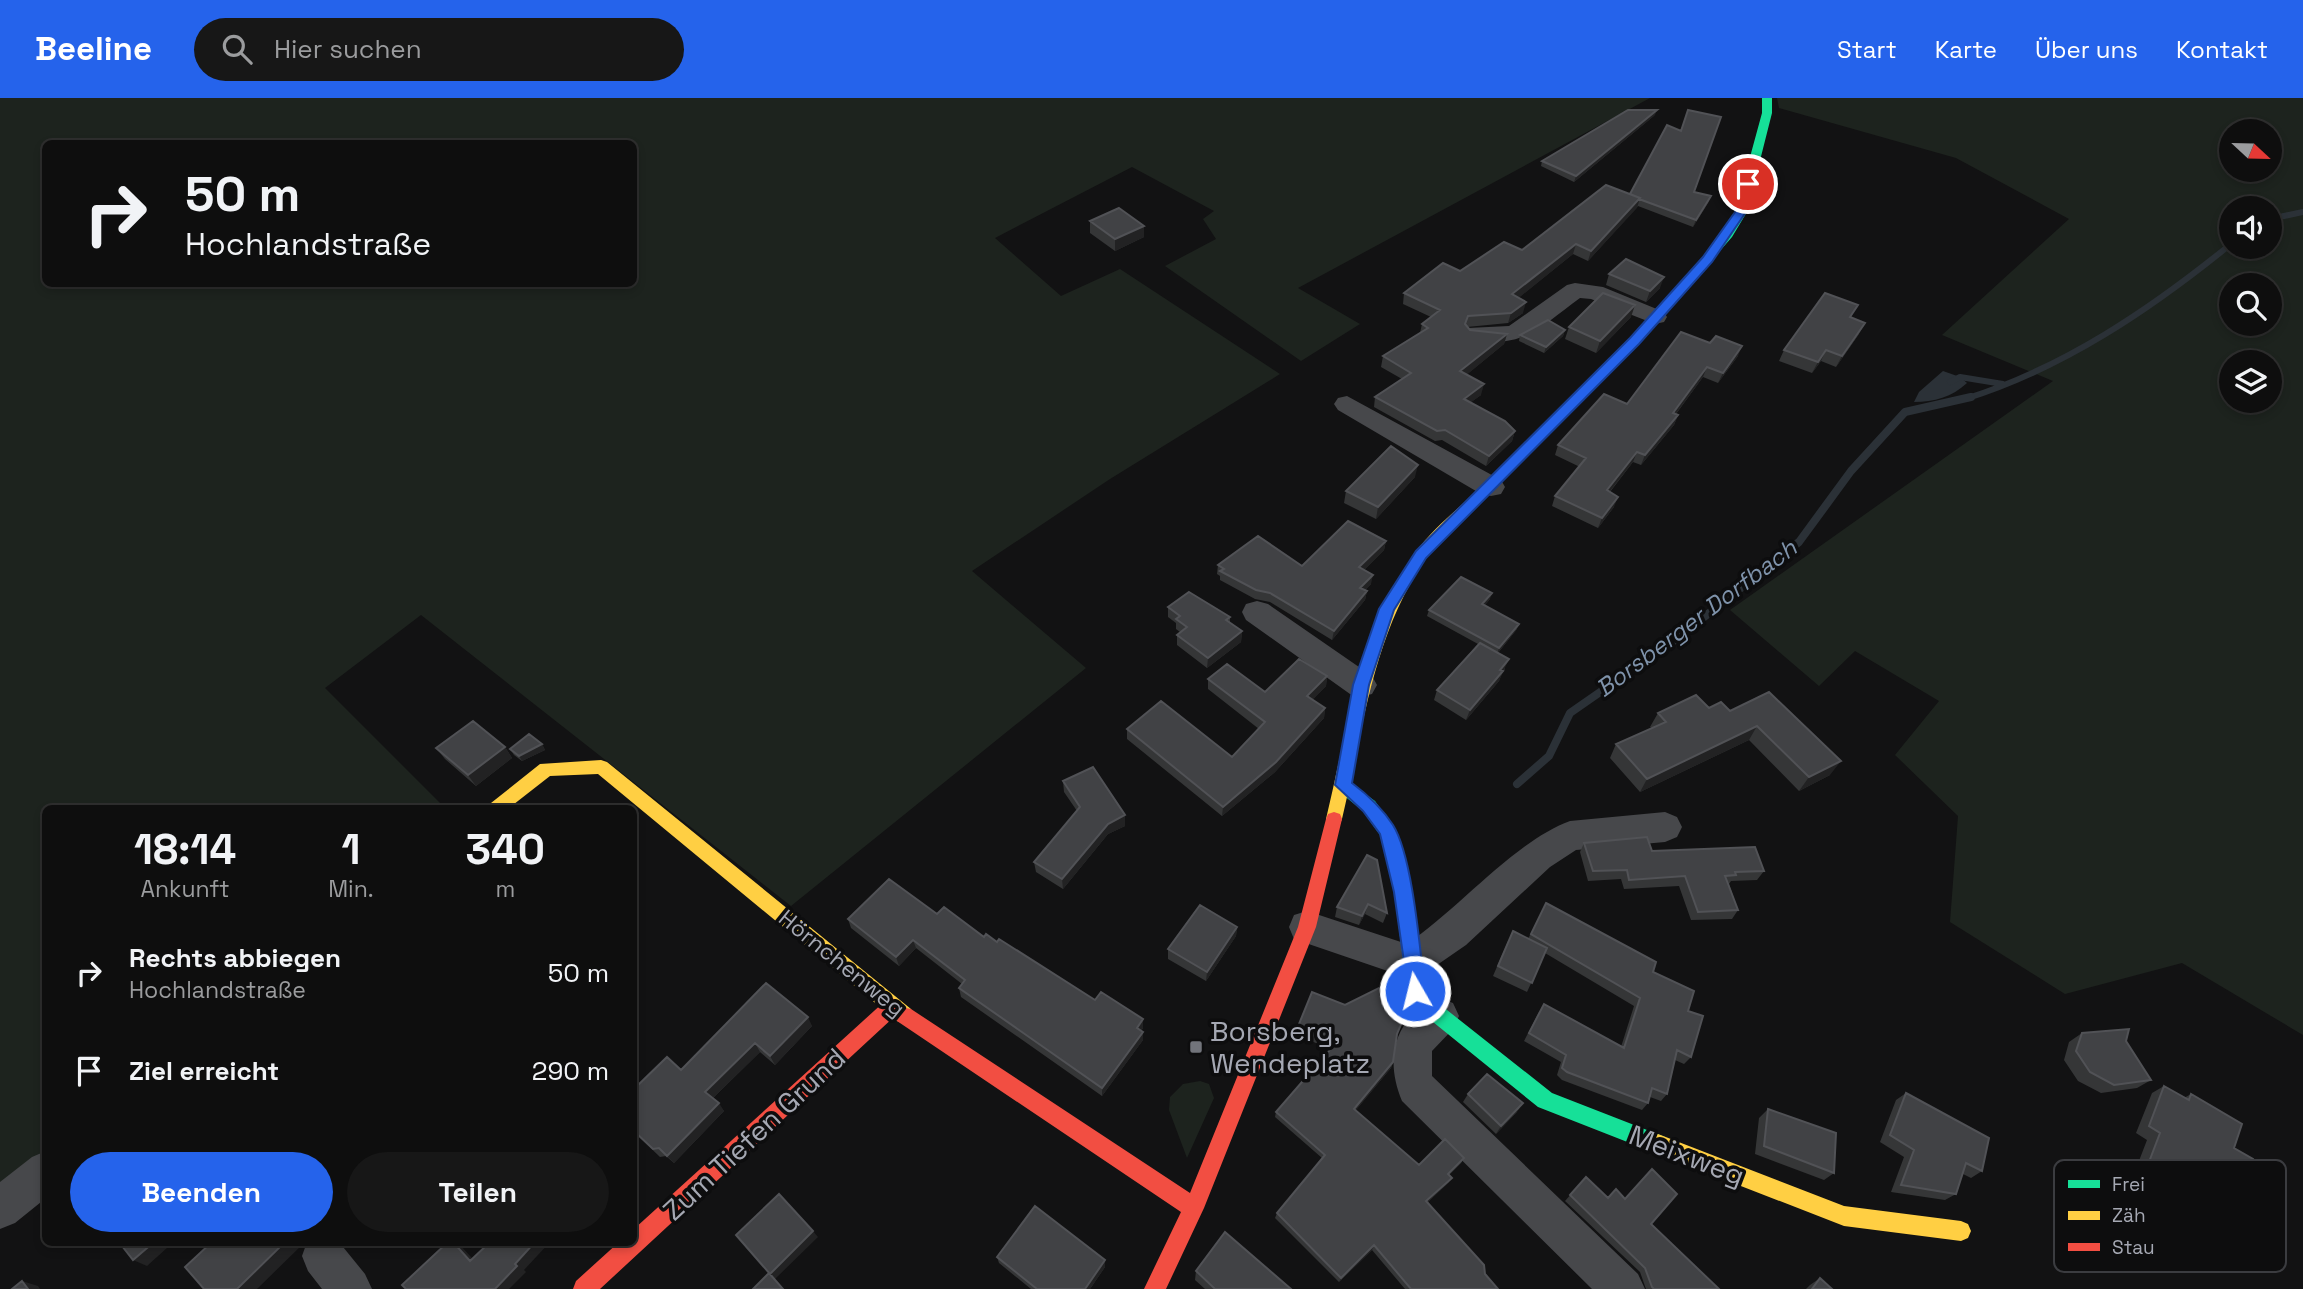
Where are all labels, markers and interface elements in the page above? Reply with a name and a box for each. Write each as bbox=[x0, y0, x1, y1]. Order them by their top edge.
search box bbox=[194, 18, 684, 81]
text: Beeline bbox=[35, 28, 152, 70]
icon: search bbox=[218, 30, 256, 68]
text: Hier suchen bbox=[274, 32, 422, 66]
text: Start bbox=[1837, 34, 1897, 65]
text: Karte bbox=[1935, 34, 1997, 65]
text: Über uns bbox=[2035, 34, 2138, 65]
text: Kontakt bbox=[2176, 34, 2268, 65]
north arrow bbox=[2219, 119, 2282, 182]
map controls bbox=[2219, 119, 2282, 413]
pin bbox=[1718, 154, 1778, 214]
text: 50 m bbox=[185, 163, 300, 225]
icon: arrive bbox=[1729, 165, 1767, 203]
icon: right bbox=[70, 168, 161, 259]
button: sound bbox=[2219, 196, 2282, 259]
text: Hochlandstraße bbox=[185, 224, 431, 264]
button: search bbox=[2219, 273, 2282, 336]
button: layers bbox=[2219, 350, 2282, 413]
water label: Borsberger Dorfbach bbox=[1589, 532, 1804, 704]
text: 18:14 bbox=[134, 823, 236, 876]
text: 1 bbox=[341, 823, 360, 876]
text: 340 bbox=[466, 823, 545, 876]
text: Ankunft bbox=[141, 874, 230, 904]
text: Min. bbox=[328, 874, 374, 904]
text: m bbox=[495, 874, 515, 904]
street label: Hörnchenweg bbox=[773, 903, 911, 1023]
text: Rechts abbiegen bbox=[129, 941, 341, 975]
icon: right bbox=[70, 954, 108, 992]
position arrow bbox=[1378, 954, 1452, 1028]
text: 50 m bbox=[548, 956, 609, 990]
text: Hochlandstraße bbox=[129, 975, 306, 1005]
place label: Borsberg, Wendeplatz bbox=[1210, 1013, 1370, 1081]
marker: Borsberg, Wendeplatz bbox=[1188, 1039, 1204, 1055]
street label: Zum Tiefen Grund bbox=[655, 1040, 853, 1228]
icon: arrive bbox=[70, 1052, 108, 1090]
text: Ziel erreicht bbox=[129, 1054, 279, 1088]
text: 290 m bbox=[532, 1054, 609, 1088]
street label: Meixweg bbox=[1624, 1117, 1750, 1193]
button: Beenden bbox=[70, 1152, 333, 1232]
button: Teilen bbox=[347, 1152, 609, 1232]
legend bbox=[2054, 1160, 2286, 1272]
text: Frei bbox=[2112, 1172, 2145, 1197]
text: Zäh bbox=[2112, 1203, 2146, 1228]
text: Stau bbox=[2112, 1235, 2155, 1260]

